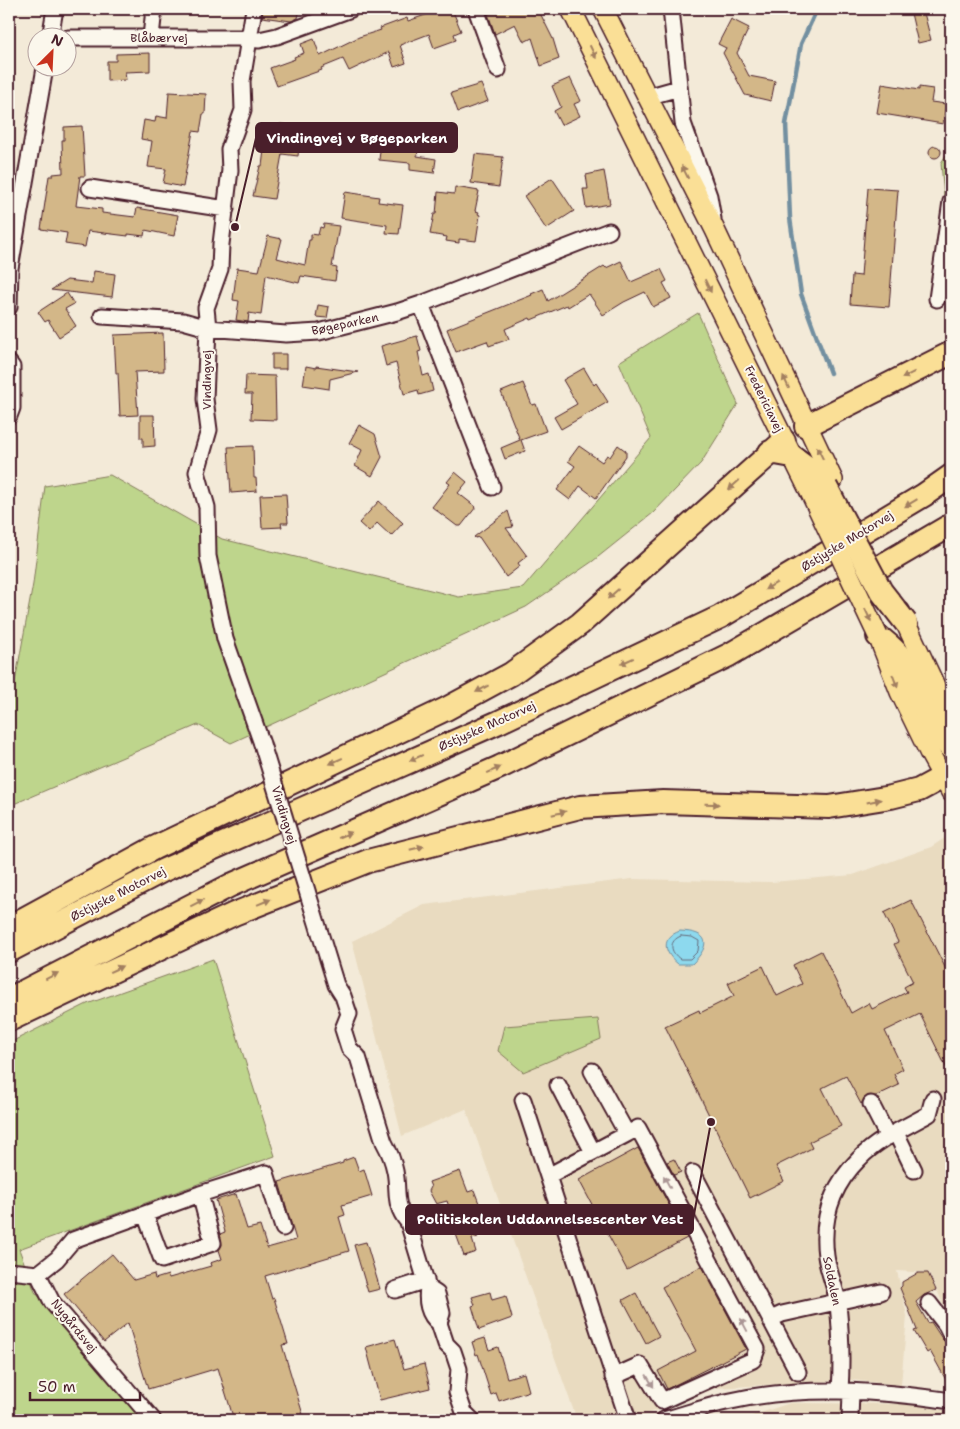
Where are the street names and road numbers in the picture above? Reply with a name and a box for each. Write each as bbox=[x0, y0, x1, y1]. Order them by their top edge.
street label: Blåbærvej bbox=[130, 30, 188, 46]
street label: Bøgeparken bbox=[310, 309, 380, 339]
street label: Vindingvej bbox=[199, 350, 215, 410]
street label: Fredericiavej bbox=[741, 363, 787, 435]
street label: Østjyske Motorvej bbox=[798, 507, 896, 575]
street label: Østjyske Motorvej bbox=[436, 697, 538, 755]
street label: Vindingvej bbox=[268, 784, 300, 846]
street label: Østjyske Motorvej bbox=[68, 863, 168, 925]
street label: Soldalen bbox=[819, 1255, 845, 1307]
street label: Nygårdsvej bbox=[47, 1296, 101, 1356]

